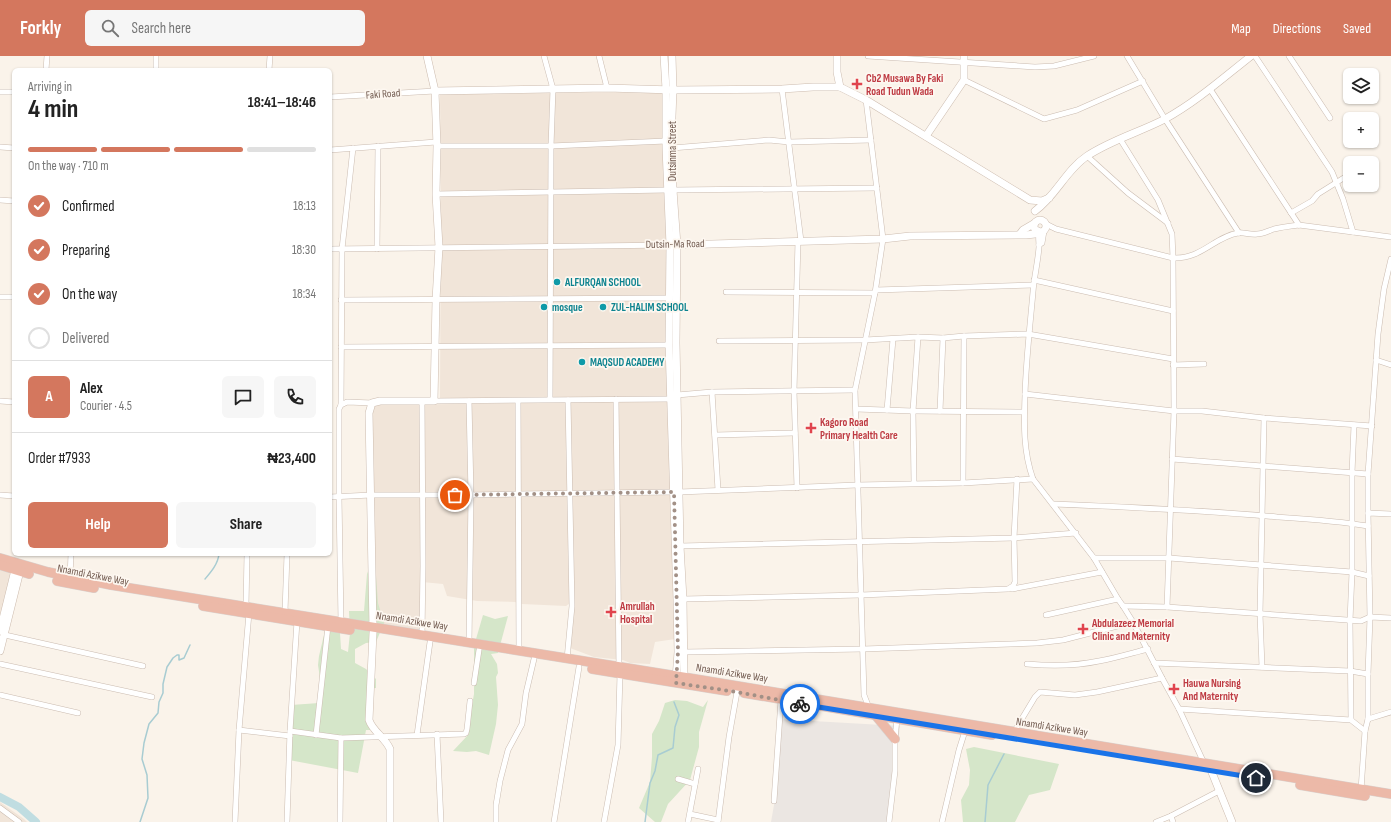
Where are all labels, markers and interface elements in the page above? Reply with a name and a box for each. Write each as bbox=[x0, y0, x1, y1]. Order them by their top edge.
search box bbox=[85, 10, 365, 46]
text: Forkly bbox=[20, 17, 61, 40]
icon: search bbox=[99, 17, 121, 39]
text: Search here bbox=[131, 19, 191, 38]
text: Map bbox=[1231, 20, 1251, 37]
text: Directions bbox=[1273, 20, 1321, 37]
text: Saved bbox=[1343, 20, 1371, 37]
map controls bbox=[1343, 68, 1379, 192]
button: layers bbox=[1343, 68, 1379, 104]
place label: Cb2 Musawa By Faki Road Tudun Wada bbox=[866, 72, 943, 98]
marker: Cb2 Musawa By Faki Road Tudun Wada bbox=[851, 78, 863, 90]
text: Arriving in bbox=[28, 79, 72, 95]
street label: Faki Road bbox=[365, 86, 401, 102]
text: 18:41–18:46 bbox=[248, 93, 316, 112]
text: 4 min bbox=[28, 94, 78, 125]
button: + bbox=[1343, 112, 1379, 148]
street label: Dutsinma Street bbox=[666, 120, 679, 181]
button: − bbox=[1343, 156, 1379, 192]
text: On the way · 710 m bbox=[28, 158, 109, 174]
icon: check bbox=[28, 195, 50, 217]
text: Confirmed bbox=[62, 197, 115, 216]
text: 18:13 bbox=[293, 198, 316, 214]
street label: Dutsin-Ma Road bbox=[645, 237, 705, 251]
icon: check bbox=[28, 239, 50, 261]
text: Preparing bbox=[62, 241, 110, 260]
text: 18:30 bbox=[292, 242, 316, 258]
place label: ALFURQAN SCHOOL bbox=[564, 276, 641, 289]
marker: ALFURQAN SCHOOL bbox=[552, 277, 562, 287]
icon: check bbox=[28, 283, 50, 305]
text: On the way bbox=[62, 285, 117, 304]
text: 18:34 bbox=[292, 286, 316, 302]
place label: mosque bbox=[552, 301, 583, 314]
place label: ZUL-HALIM SCHOOL bbox=[611, 301, 689, 314]
marker: mosque bbox=[539, 302, 549, 312]
marker: ZUL-HALIM SCHOOL bbox=[598, 302, 608, 312]
text: Delivered bbox=[62, 329, 109, 348]
place label: MAQSUD ACADEMY bbox=[590, 356, 665, 369]
marker: MAQSUD ACADEMY bbox=[577, 357, 587, 367]
button: chat bbox=[222, 376, 264, 418]
button: phone bbox=[274, 376, 316, 418]
text: Alex bbox=[80, 379, 103, 398]
text: A bbox=[45, 387, 53, 406]
text: Courier · 4.5 bbox=[80, 398, 132, 414]
place label: Kagoro Road Primary Health Care bbox=[820, 416, 898, 442]
marker: Kagoro Road Primary Health Care bbox=[805, 422, 817, 434]
text: Order #7933 bbox=[28, 449, 91, 468]
text: ₦23,400 bbox=[267, 449, 316, 468]
pin bbox=[438, 478, 472, 512]
icon: bag bbox=[444, 484, 466, 506]
button: Help bbox=[28, 502, 168, 548]
button: Share bbox=[176, 502, 316, 548]
street label: Nnamdi Azikwe Way bbox=[56, 562, 131, 588]
place label: Amrullah Hospital bbox=[619, 600, 655, 626]
marker: Amrullah Hospital bbox=[605, 606, 617, 618]
street label: Nnamdi Azikwe Way bbox=[375, 609, 450, 633]
place label: Abdulazeez Memorial Clinic and Maternity bbox=[1091, 617, 1174, 643]
marker: Abdulazeez Memorial Clinic and Maternity bbox=[1077, 623, 1089, 635]
street label: Nnamdi Azikwe Way bbox=[695, 661, 770, 685]
place label: Hauwa Nursing And Maternity bbox=[1182, 677, 1241, 703]
marker: Hauwa Nursing And Maternity bbox=[1168, 683, 1180, 695]
courier bbox=[780, 684, 820, 724]
icon: bike bbox=[789, 693, 811, 715]
street label: Nnamdi Azikwe Way bbox=[1015, 715, 1090, 739]
pin bbox=[1239, 761, 1273, 795]
icon: home bbox=[1245, 767, 1267, 789]

